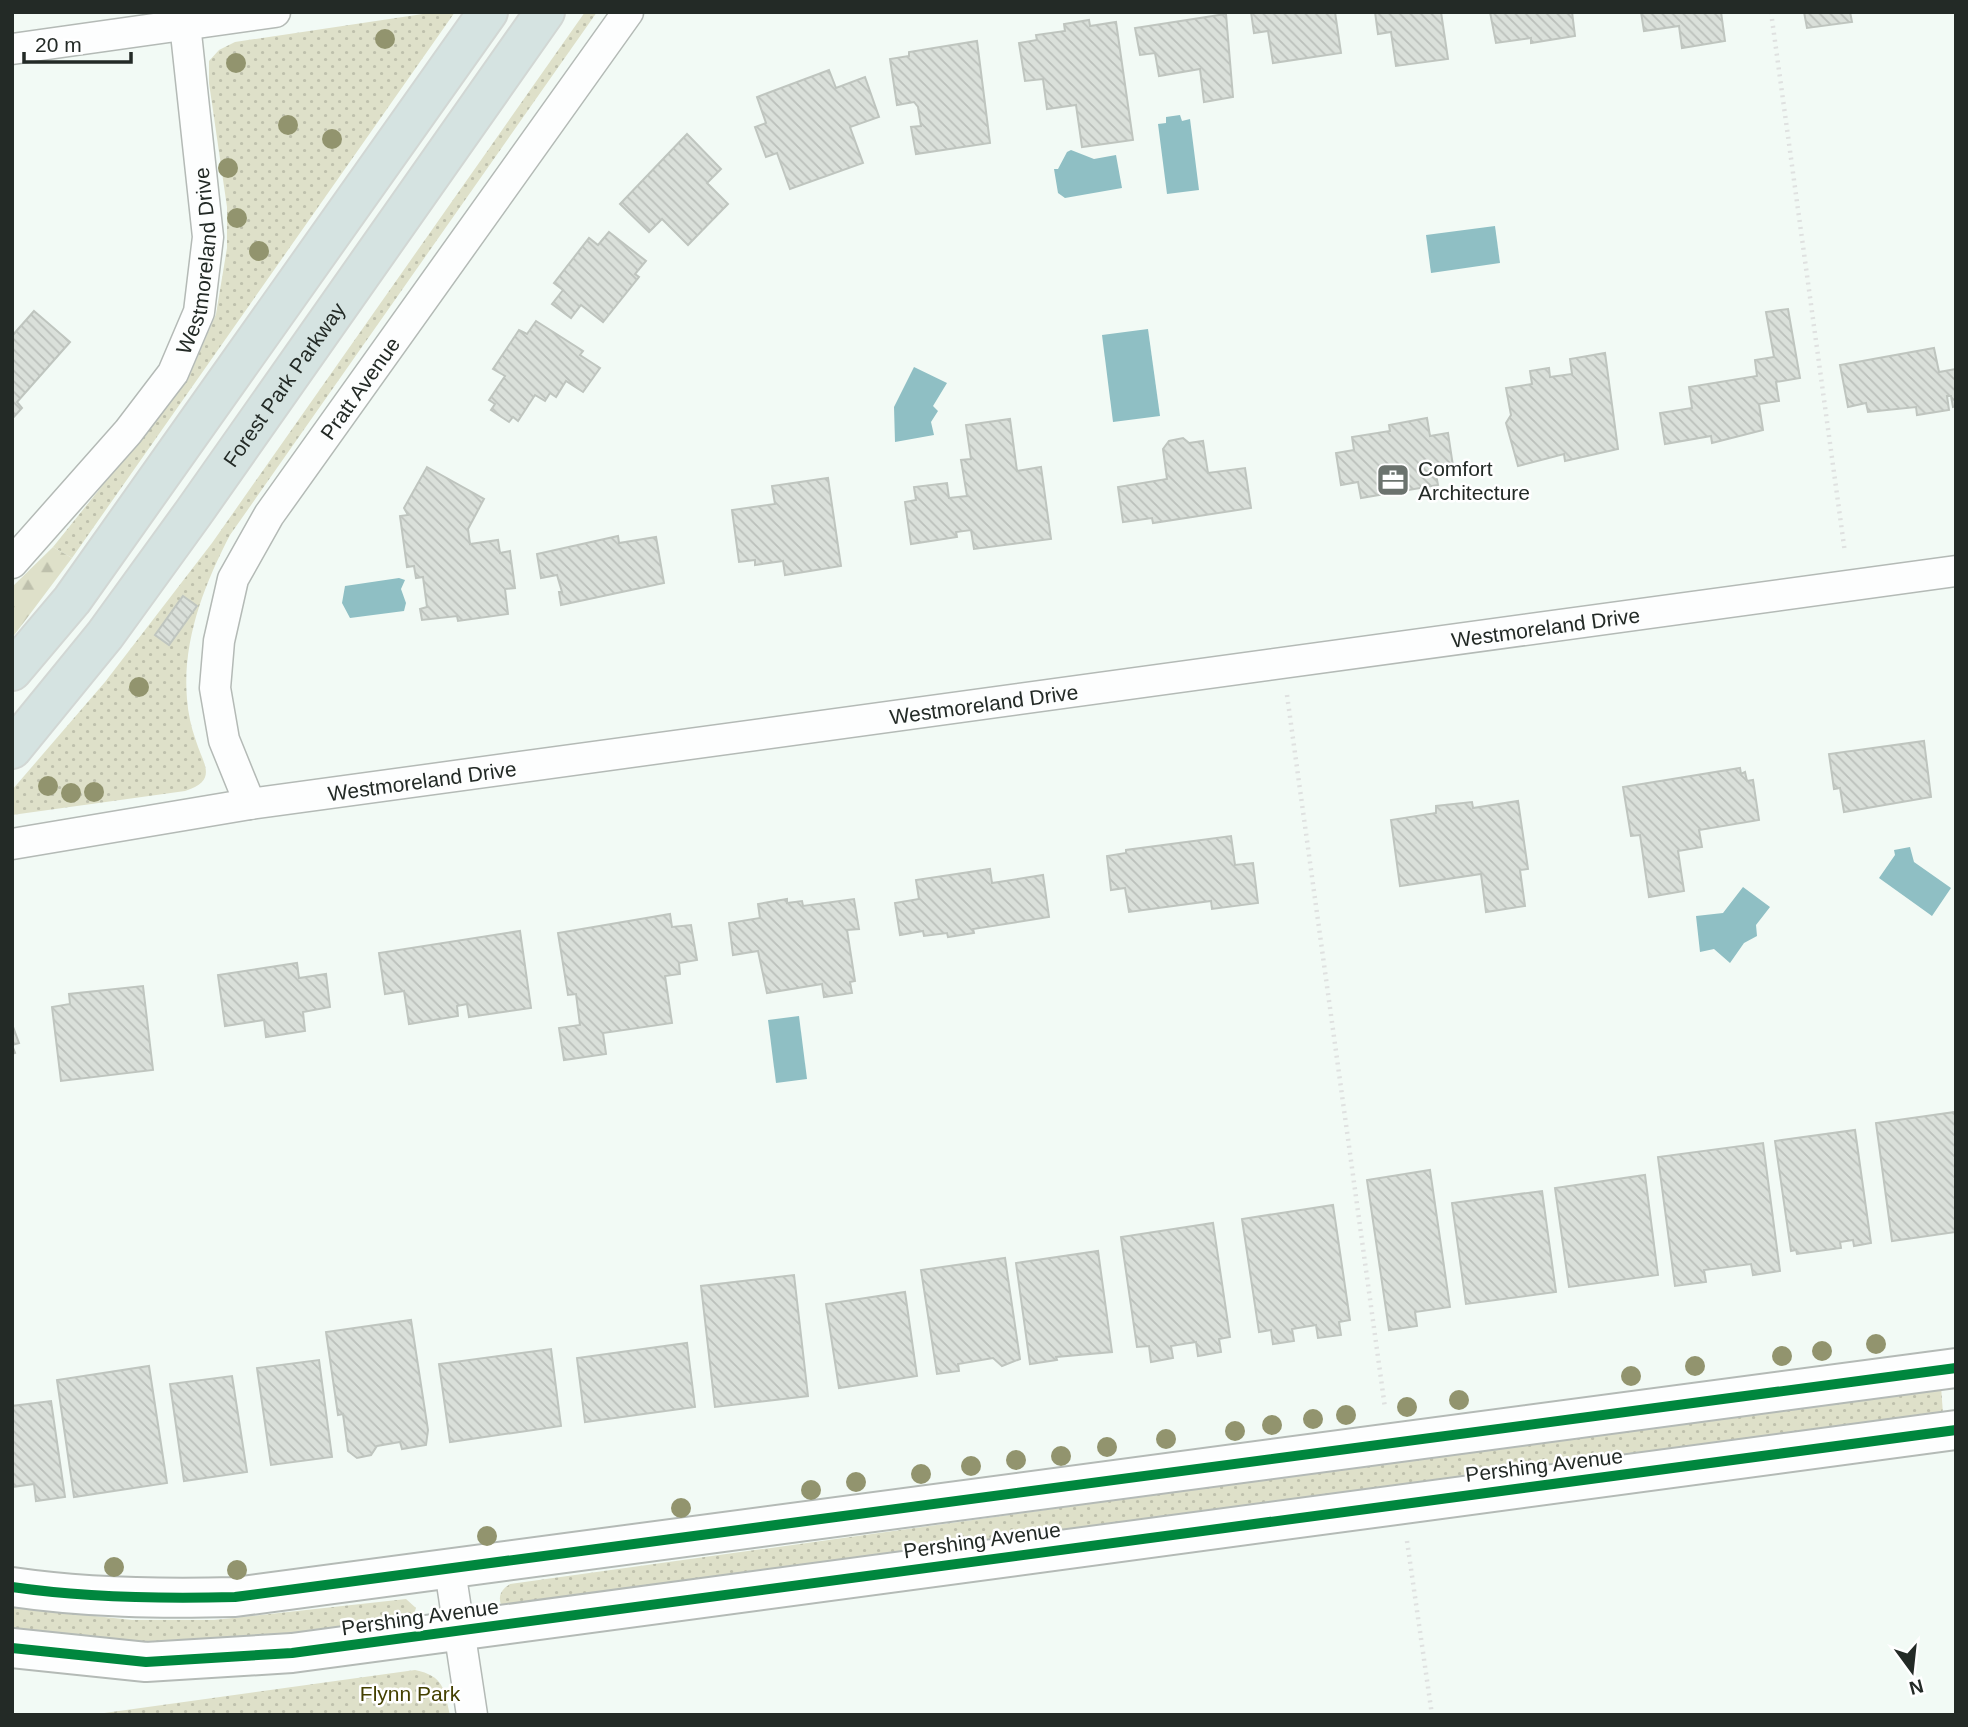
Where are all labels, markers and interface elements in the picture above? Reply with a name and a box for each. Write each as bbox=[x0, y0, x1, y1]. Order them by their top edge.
scale bar bbox=[24, 21, 131, 65]
text: 20 m bbox=[35, 33, 82, 56]
street label: Westmoreland Drive bbox=[171, 166, 220, 357]
street label: Forest Park Parkway bbox=[218, 297, 349, 471]
street label: Pratt Avenue bbox=[315, 333, 404, 444]
place label: Comfort Architecture bbox=[1418, 457, 1530, 504]
office icon: Comfort Architecture bbox=[1374, 461, 1412, 499]
street label: Westmoreland Drive bbox=[1450, 603, 1641, 651]
street label: Westmoreland Drive bbox=[888, 680, 1080, 728]
street label: Westmoreland Drive bbox=[326, 756, 518, 805]
street label: Pershing Avenue bbox=[1464, 1444, 1624, 1486]
street label: Pershing Avenue bbox=[902, 1518, 1062, 1562]
street label: Pershing Avenue bbox=[340, 1595, 500, 1639]
north arrow bbox=[1877, 1636, 1947, 1706]
text: N bbox=[1907, 1675, 1926, 1699]
park label: Flynn Park bbox=[360, 1682, 461, 1705]

